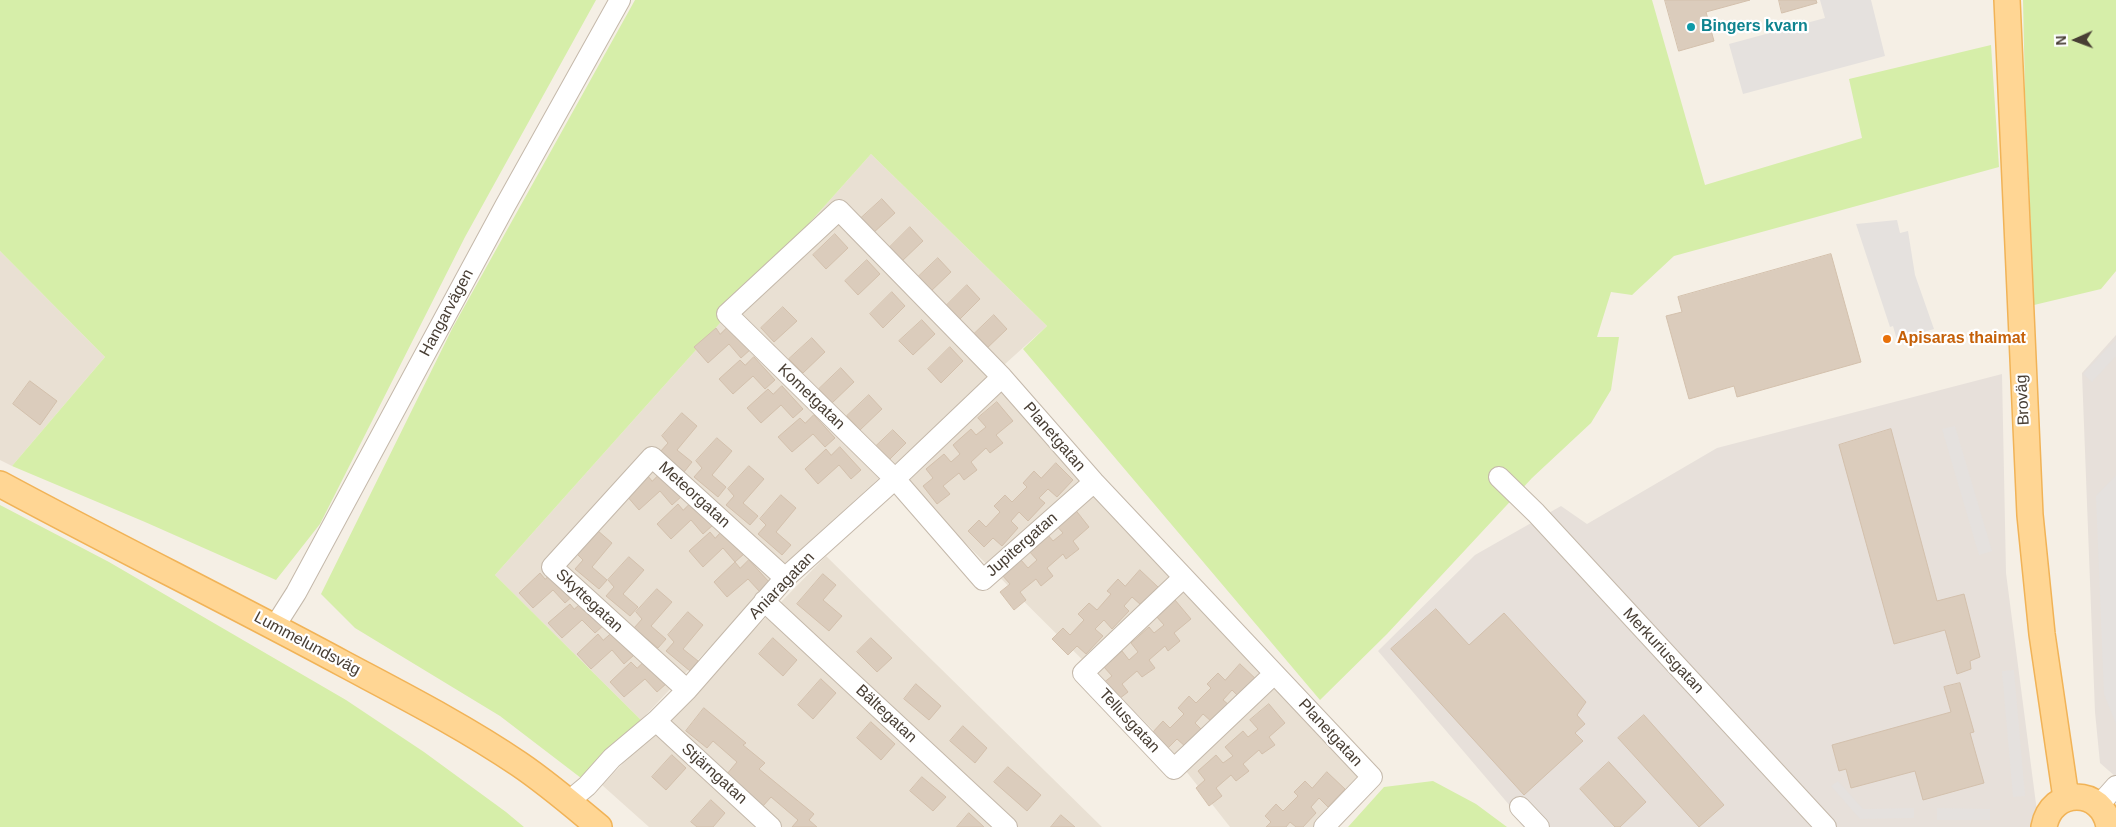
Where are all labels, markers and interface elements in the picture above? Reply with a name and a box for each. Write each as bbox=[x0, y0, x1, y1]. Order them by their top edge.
north arrow bbox=[2051, 15, 2101, 65]
place label: Bingers kvarn bbox=[1701, 17, 1808, 37]
marker: Bingers kvarn bbox=[1685, 21, 1697, 33]
text: N bbox=[2053, 35, 2069, 46]
street label: Hangarvägen bbox=[416, 266, 478, 360]
place label: Apisaras thaimat bbox=[1897, 329, 2026, 349]
marker: Apisaras thaimat bbox=[1881, 333, 1893, 345]
street label: Kometgatan bbox=[773, 360, 849, 434]
street label: Broväg bbox=[2012, 374, 2034, 426]
street label: Planetgatan bbox=[1019, 398, 1089, 476]
street label: Meteorgatan bbox=[654, 458, 734, 532]
street label: Jupitergatan bbox=[982, 509, 1062, 581]
street label: Aniaragatan bbox=[745, 548, 819, 624]
street label: Skyttegatan bbox=[552, 565, 626, 637]
street label: Merkuriusgatan bbox=[1618, 604, 1708, 698]
street label: Lummelundsväg bbox=[251, 608, 363, 680]
street label: Bältegatan bbox=[851, 681, 921, 747]
street label: Tellusgatan bbox=[1094, 685, 1164, 757]
street label: Planetgatan bbox=[1294, 695, 1366, 771]
street label: Stjärngatan bbox=[677, 739, 751, 809]

